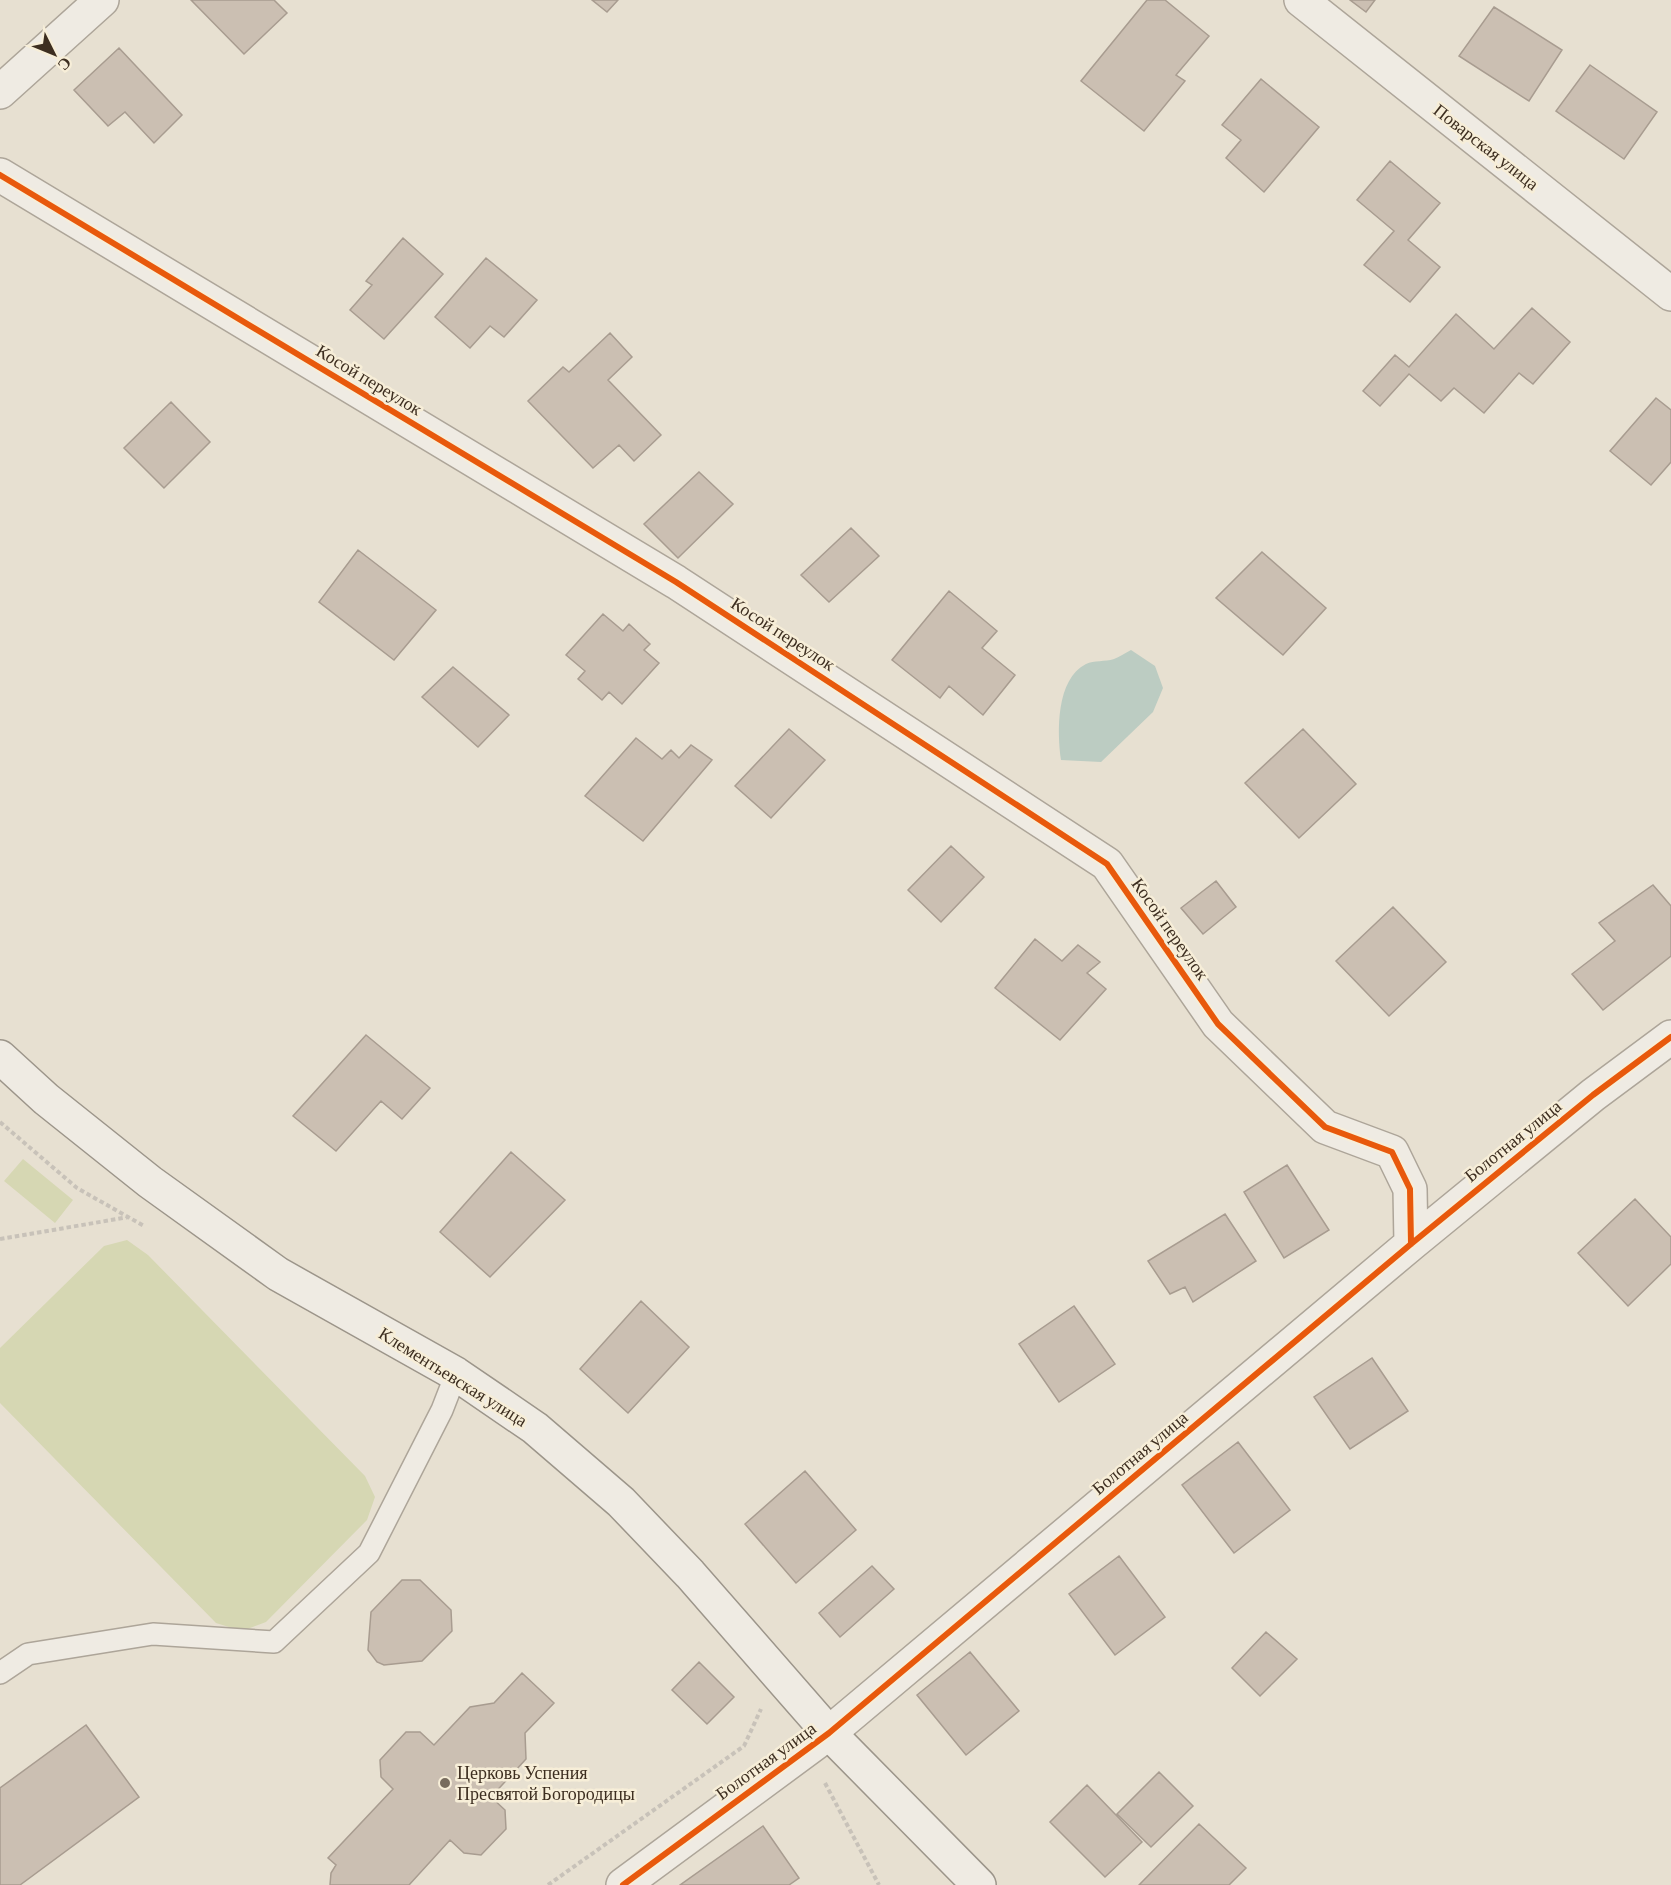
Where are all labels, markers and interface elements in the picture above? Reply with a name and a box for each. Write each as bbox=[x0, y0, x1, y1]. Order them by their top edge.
north arrow bbox=[24, 24, 84, 84]
text: С bbox=[54, 54, 75, 74]
street label: Поварская улица bbox=[1429, 100, 1543, 194]
street label: Косой переулок bbox=[313, 341, 426, 420]
street label: Косой переулок bbox=[727, 593, 839, 675]
street label: Косой переулок bbox=[1127, 874, 1213, 984]
street label: Болотная улица bbox=[1461, 1096, 1565, 1186]
street label: Клементьевская улица bbox=[375, 1323, 531, 1431]
street label: Болотная улица bbox=[1088, 1407, 1192, 1499]
street label: Болотная улица bbox=[712, 1718, 820, 1804]
place label: Церковь Успения Пресвятой Богородицы bbox=[457, 1763, 635, 1804]
marker: Церковь Успения Пресвятой Богородицы bbox=[438, 1776, 452, 1790]

